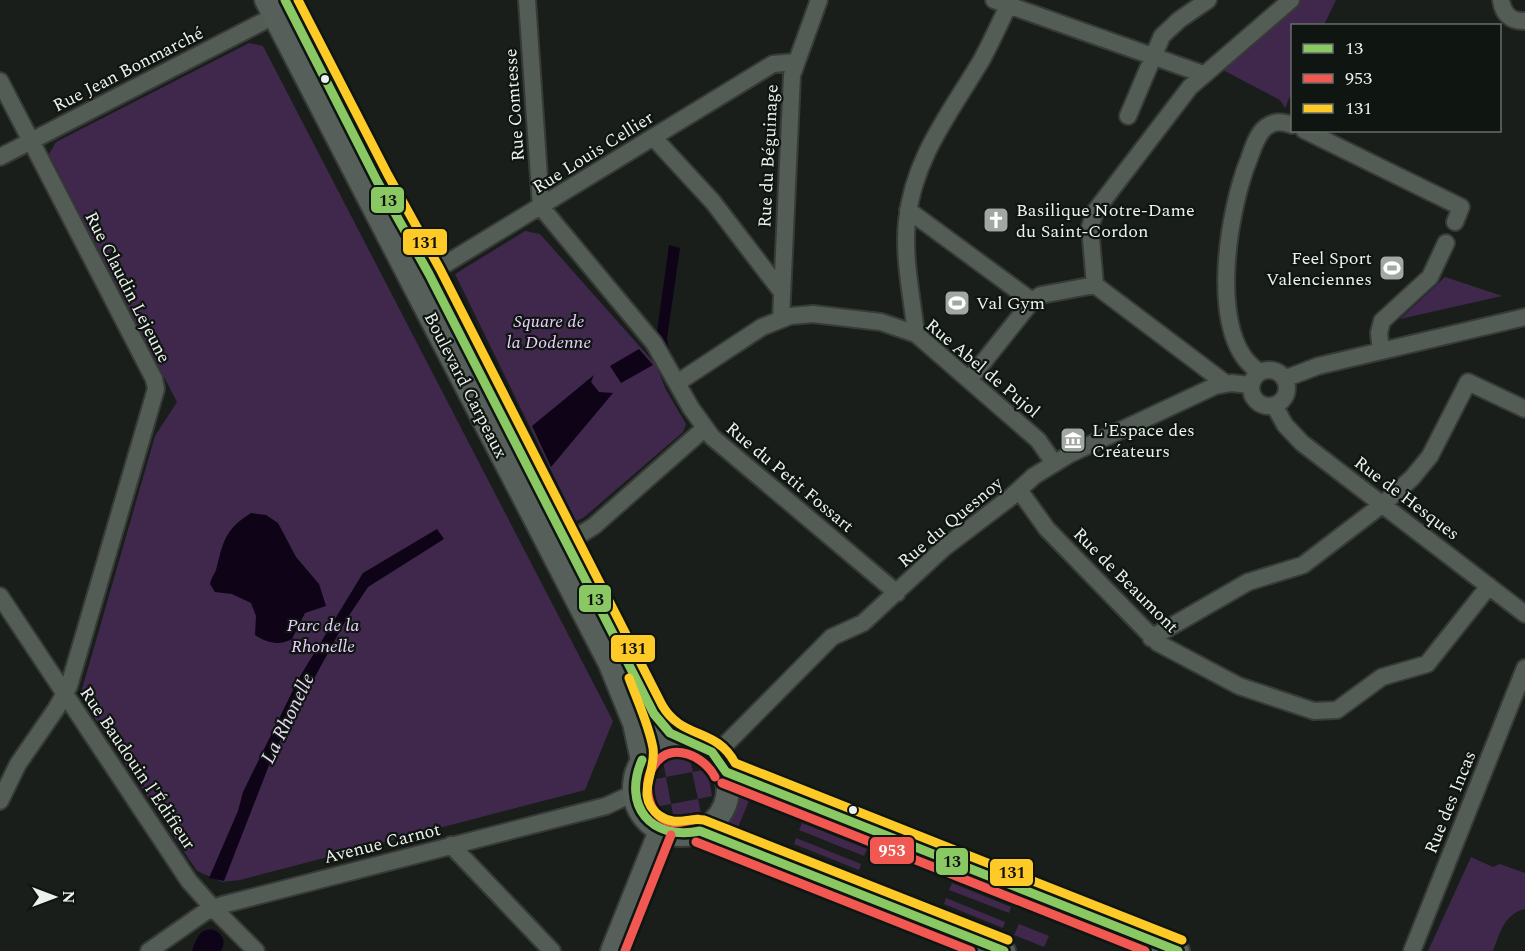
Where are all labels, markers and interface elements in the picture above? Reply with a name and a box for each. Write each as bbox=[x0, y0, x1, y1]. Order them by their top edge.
street label: Rue Jean Bonmarché bbox=[48, 20, 208, 119]
legend bbox=[1291, 24, 1501, 132]
text: 13 bbox=[1345, 35, 1363, 62]
street label: Rue Comtesse bbox=[497, 48, 532, 162]
text: 953 bbox=[1345, 65, 1372, 92]
unlabelled marker bbox=[319, 73, 331, 85]
street label: Rue du Béguinage bbox=[751, 84, 786, 228]
text: 131 bbox=[1345, 95, 1372, 122]
street label: Rue Louis Cellier bbox=[528, 104, 659, 200]
line badge: 13 bbox=[370, 186, 405, 214]
text: 13 bbox=[379, 189, 397, 213]
place label: Basilique Notre-Dame du Saint-Cordon bbox=[1016, 197, 1195, 245]
church icon: Basilique Notre-Dame du Saint-Cordon bbox=[981, 205, 1011, 235]
street label: Rue Claudin Lejeune bbox=[78, 207, 177, 368]
line badge: 131 bbox=[402, 228, 448, 256]
text: 131 bbox=[412, 231, 438, 255]
place label: Feel Sport Valenciennes bbox=[1266, 245, 1372, 293]
sports icon: Feel Sport Valenciennes bbox=[1377, 253, 1407, 283]
sports icon: Val Gym bbox=[942, 288, 972, 318]
place label: Val Gym bbox=[976, 290, 1045, 317]
street label: Boulevard Carpeaux bbox=[417, 307, 514, 463]
park label: Square de la Dodenne bbox=[507, 308, 591, 356]
street label: Rue Abel de Pujol bbox=[919, 312, 1046, 425]
street label: Rue du Petit Fossart bbox=[720, 415, 860, 539]
place label: L'Espace des Créateurs bbox=[1092, 417, 1195, 465]
museum icon: L'Espace des Créateurs bbox=[1058, 425, 1088, 455]
street label: Rue de Hesques bbox=[1348, 450, 1465, 547]
street label: Rue du Quesnoy bbox=[892, 469, 1010, 574]
street label: Rue de Beaumont bbox=[1067, 521, 1185, 639]
line badge: 13 bbox=[578, 584, 612, 613]
text: 13 bbox=[586, 588, 604, 612]
park label: Parc de la Rhonelle bbox=[287, 612, 359, 660]
line badge: 131 bbox=[610, 634, 656, 663]
text: 131 bbox=[620, 637, 646, 661]
water label: La Rhonelle bbox=[253, 668, 323, 769]
street label: Rue Baudouin l'Édifieur bbox=[73, 681, 202, 855]
street label: Rue des Incas bbox=[1418, 747, 1483, 858]
unlabelled marker bbox=[847, 804, 859, 816]
street label: Avenue Carnot bbox=[321, 816, 443, 871]
line badge: 953 bbox=[869, 836, 915, 865]
text: 953 bbox=[879, 839, 905, 863]
line badge: 13 bbox=[935, 847, 969, 876]
text: 13 bbox=[943, 850, 961, 874]
line badge: 131 bbox=[989, 858, 1034, 887]
text: 131 bbox=[999, 861, 1025, 885]
north arrow bbox=[24, 867, 84, 927]
text: N bbox=[56, 890, 80, 904]

